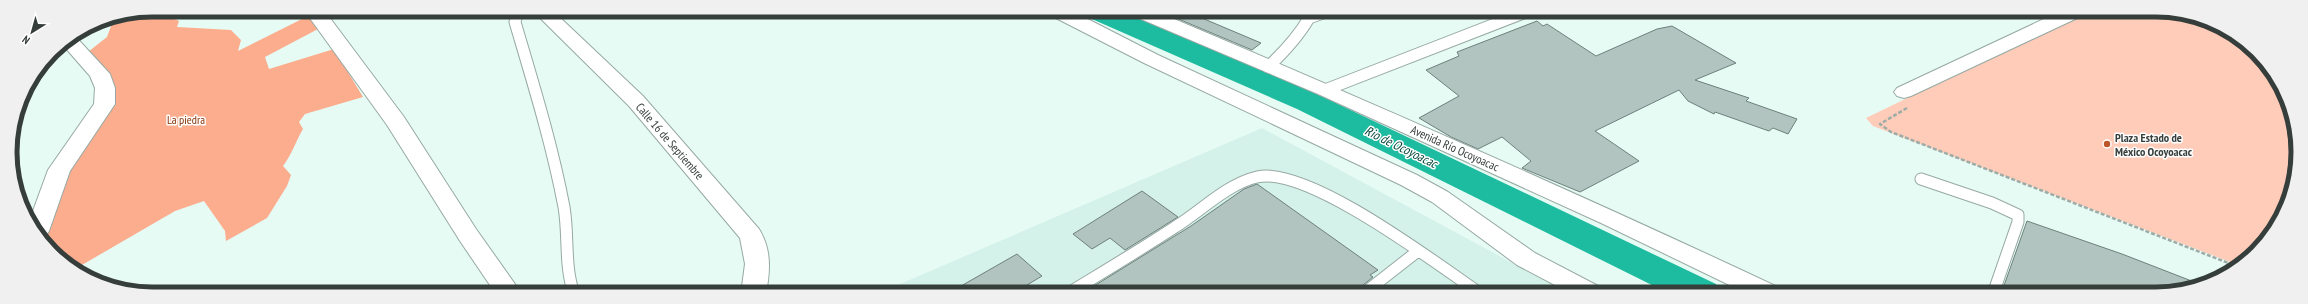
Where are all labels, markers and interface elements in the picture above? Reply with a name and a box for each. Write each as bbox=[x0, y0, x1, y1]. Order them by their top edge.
north arrow bbox=[12, 12, 52, 52]
text: N bbox=[19, 33, 33, 47]
street label: Calle 16 de Septiembre bbox=[633, 100, 707, 182]
park label: La piedra bbox=[167, 112, 205, 127]
water label: Rio de Ocoyoacac bbox=[1362, 122, 1441, 172]
street label: Avenida Río Ocoyoacac bbox=[1409, 122, 1502, 174]
place label: Plaza Estado de México Ocoyoacac bbox=[2115, 130, 2193, 159]
marker: Plaza Estado de México Ocoyoacac bbox=[2102, 139, 2112, 149]

